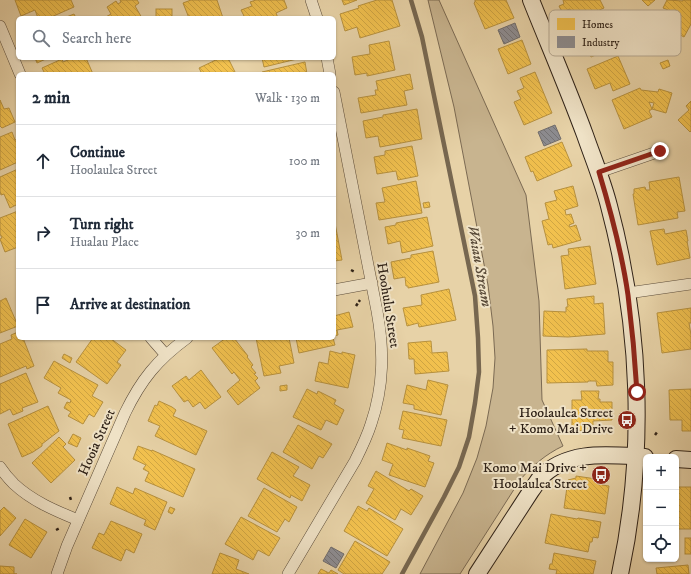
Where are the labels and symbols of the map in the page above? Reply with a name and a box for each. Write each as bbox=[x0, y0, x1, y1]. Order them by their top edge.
legend bbox=[549, 10, 681, 56]
text: Homes bbox=[582, 18, 613, 32]
text: Industry bbox=[582, 36, 620, 50]
route end bbox=[651, 142, 669, 160]
water label: Waiau Stream bbox=[463, 224, 496, 309]
street label: Hoohulu Street bbox=[372, 261, 404, 350]
route start bbox=[628, 383, 646, 401]
place label: Hoolaulea Street + Komo Mai Drive bbox=[509, 404, 614, 438]
street label: Hooia Street bbox=[74, 406, 120, 478]
bus stop icon: Hoolaulea Street + Komo Mai Drive bbox=[616, 409, 638, 431]
place label: Komo Mai Drive + Hoolaulea Street bbox=[483, 459, 588, 493]
bus stop icon: Komo Mai Drive + Hoolaulea Street bbox=[590, 464, 612, 486]

